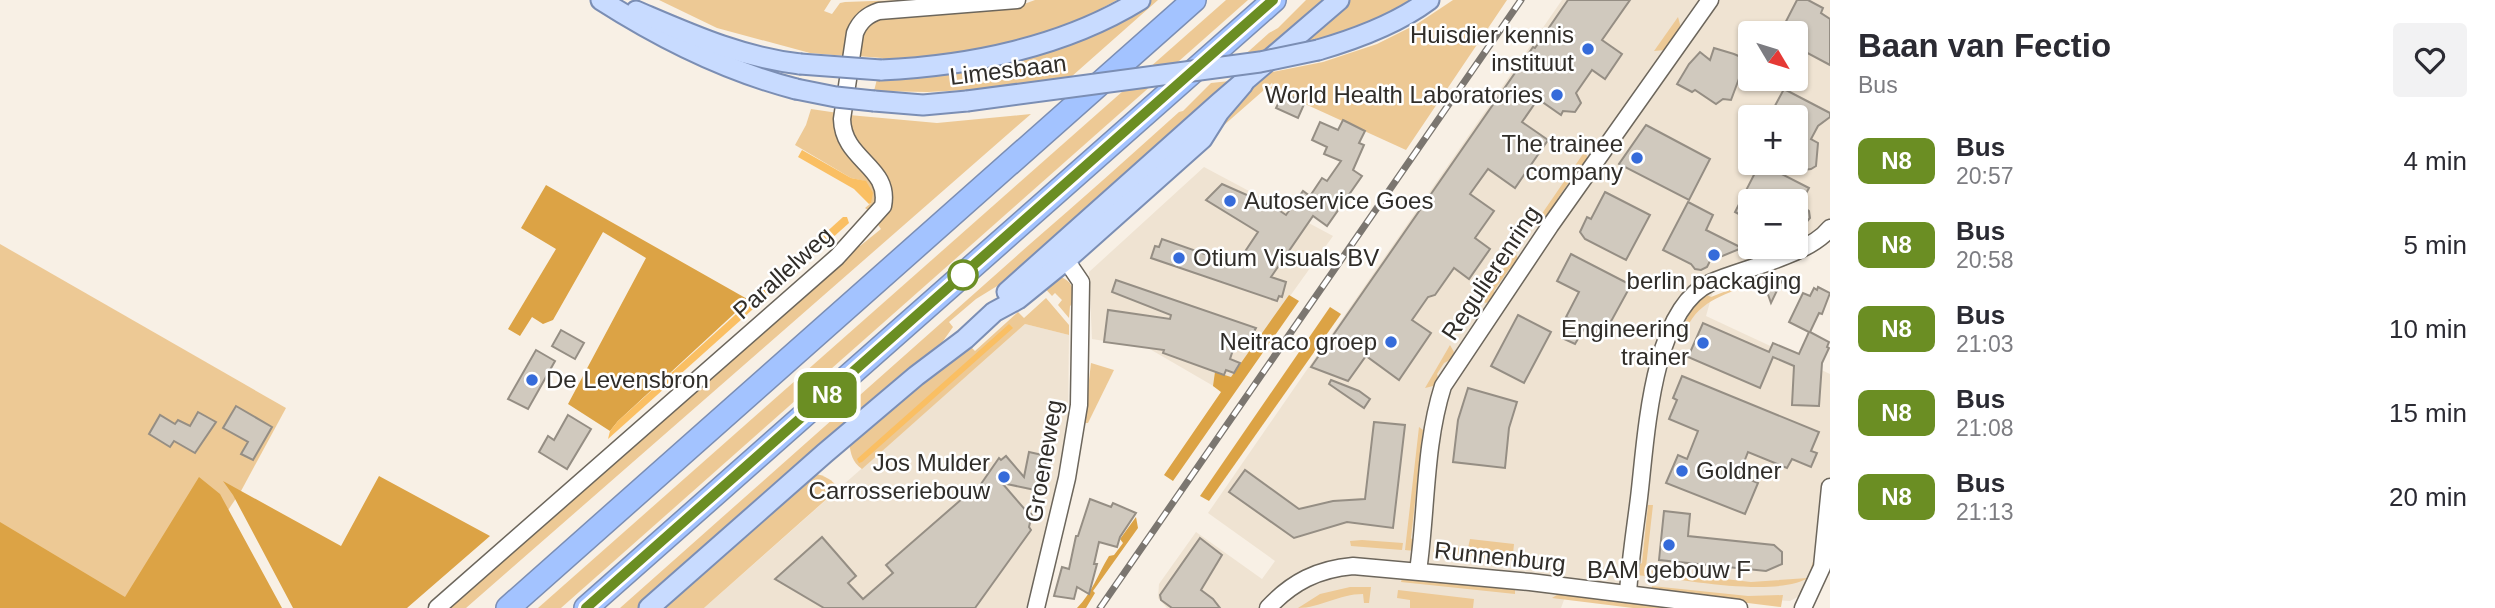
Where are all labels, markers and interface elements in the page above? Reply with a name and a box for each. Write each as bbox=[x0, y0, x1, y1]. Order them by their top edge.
place label: Huisdier kennis instituut bbox=[1410, 21, 1574, 76]
north arrow bbox=[1738, 21, 1808, 91]
map controls bbox=[1738, 21, 1808, 259]
button: heart bbox=[2393, 23, 2467, 97]
text: Baan van Fectio bbox=[1858, 27, 2111, 64]
marker: Huisdier kennis instituut bbox=[1580, 41, 1596, 57]
street label: Limesbaan bbox=[948, 49, 1068, 90]
text: Bus bbox=[1858, 72, 1898, 98]
place label: World Health Laboratories bbox=[1265, 81, 1543, 108]
marker: World Health Laboratories bbox=[1549, 87, 1565, 103]
button: + bbox=[1738, 105, 1808, 175]
place label: The trainee company bbox=[1502, 130, 1623, 185]
text: Bus bbox=[1956, 132, 2005, 162]
text: 4 min bbox=[2403, 146, 2467, 176]
text: N8 bbox=[1881, 147, 1912, 174]
marker: The trainee company bbox=[1629, 150, 1645, 166]
text: 20:57 bbox=[1956, 163, 2014, 189]
place label: Autoservice Goes bbox=[1244, 187, 1433, 214]
button: − bbox=[1738, 189, 1808, 259]
marker: Autoservice Goes bbox=[1222, 193, 1238, 209]
street label: Regulierenring bbox=[1436, 200, 1545, 345]
text: Bus bbox=[1956, 216, 2005, 246]
street label: Parallelweg bbox=[728, 221, 838, 324]
text: 5 min bbox=[2403, 230, 2467, 260]
text: N8 bbox=[1881, 231, 1912, 258]
place label: Otium Visuals BV bbox=[1193, 244, 1379, 271]
marker: berlin packaging bbox=[1706, 247, 1722, 263]
text: 20:58 bbox=[1956, 247, 2014, 273]
marker: Otium Visuals BV bbox=[1171, 250, 1187, 266]
unlabelled marker bbox=[948, 260, 978, 290]
place label: berlin packaging bbox=[1627, 267, 1801, 294]
text: Bus bbox=[1956, 300, 2005, 330]
text: 10 min bbox=[2389, 314, 2467, 344]
place label: Engineering trainer bbox=[1561, 315, 1689, 370]
text: N8 bbox=[1881, 315, 1912, 342]
place label: Neitraco groep bbox=[1220, 328, 1377, 355]
text: 21:03 bbox=[1956, 331, 2014, 357]
marker: Neitraco groep bbox=[1383, 334, 1399, 350]
marker: Engineering trainer bbox=[1695, 335, 1711, 351]
place label: De Levensbron bbox=[546, 366, 709, 393]
marker: De Levensbron bbox=[524, 372, 540, 388]
line badge: N8 bbox=[796, 372, 858, 418]
text: N8 bbox=[812, 381, 842, 408]
text: Bus bbox=[1956, 384, 2005, 414]
street label: Groeneweg bbox=[1019, 397, 1068, 524]
text: 15 min bbox=[2389, 398, 2467, 428]
text: N8 bbox=[1881, 399, 1912, 426]
text: 21:08 bbox=[1956, 415, 2014, 441]
place label: Jos Mulder Carrosseriebouw bbox=[809, 449, 991, 504]
place label: Goldner bbox=[1696, 457, 1781, 484]
marker: Goldner bbox=[1674, 463, 1690, 479]
text: Bus bbox=[1956, 468, 2005, 498]
marker: Jos Mulder Carrosseriebouw bbox=[996, 469, 1012, 485]
text: 20 min bbox=[2389, 482, 2467, 512]
text: N8 bbox=[1881, 483, 1912, 510]
text: 21:13 bbox=[1956, 499, 2014, 525]
street label: Runnenburg bbox=[1433, 536, 1567, 577]
marker: BAM gebouw F bbox=[1661, 537, 1677, 553]
place label: BAM gebouw F bbox=[1587, 556, 1751, 583]

